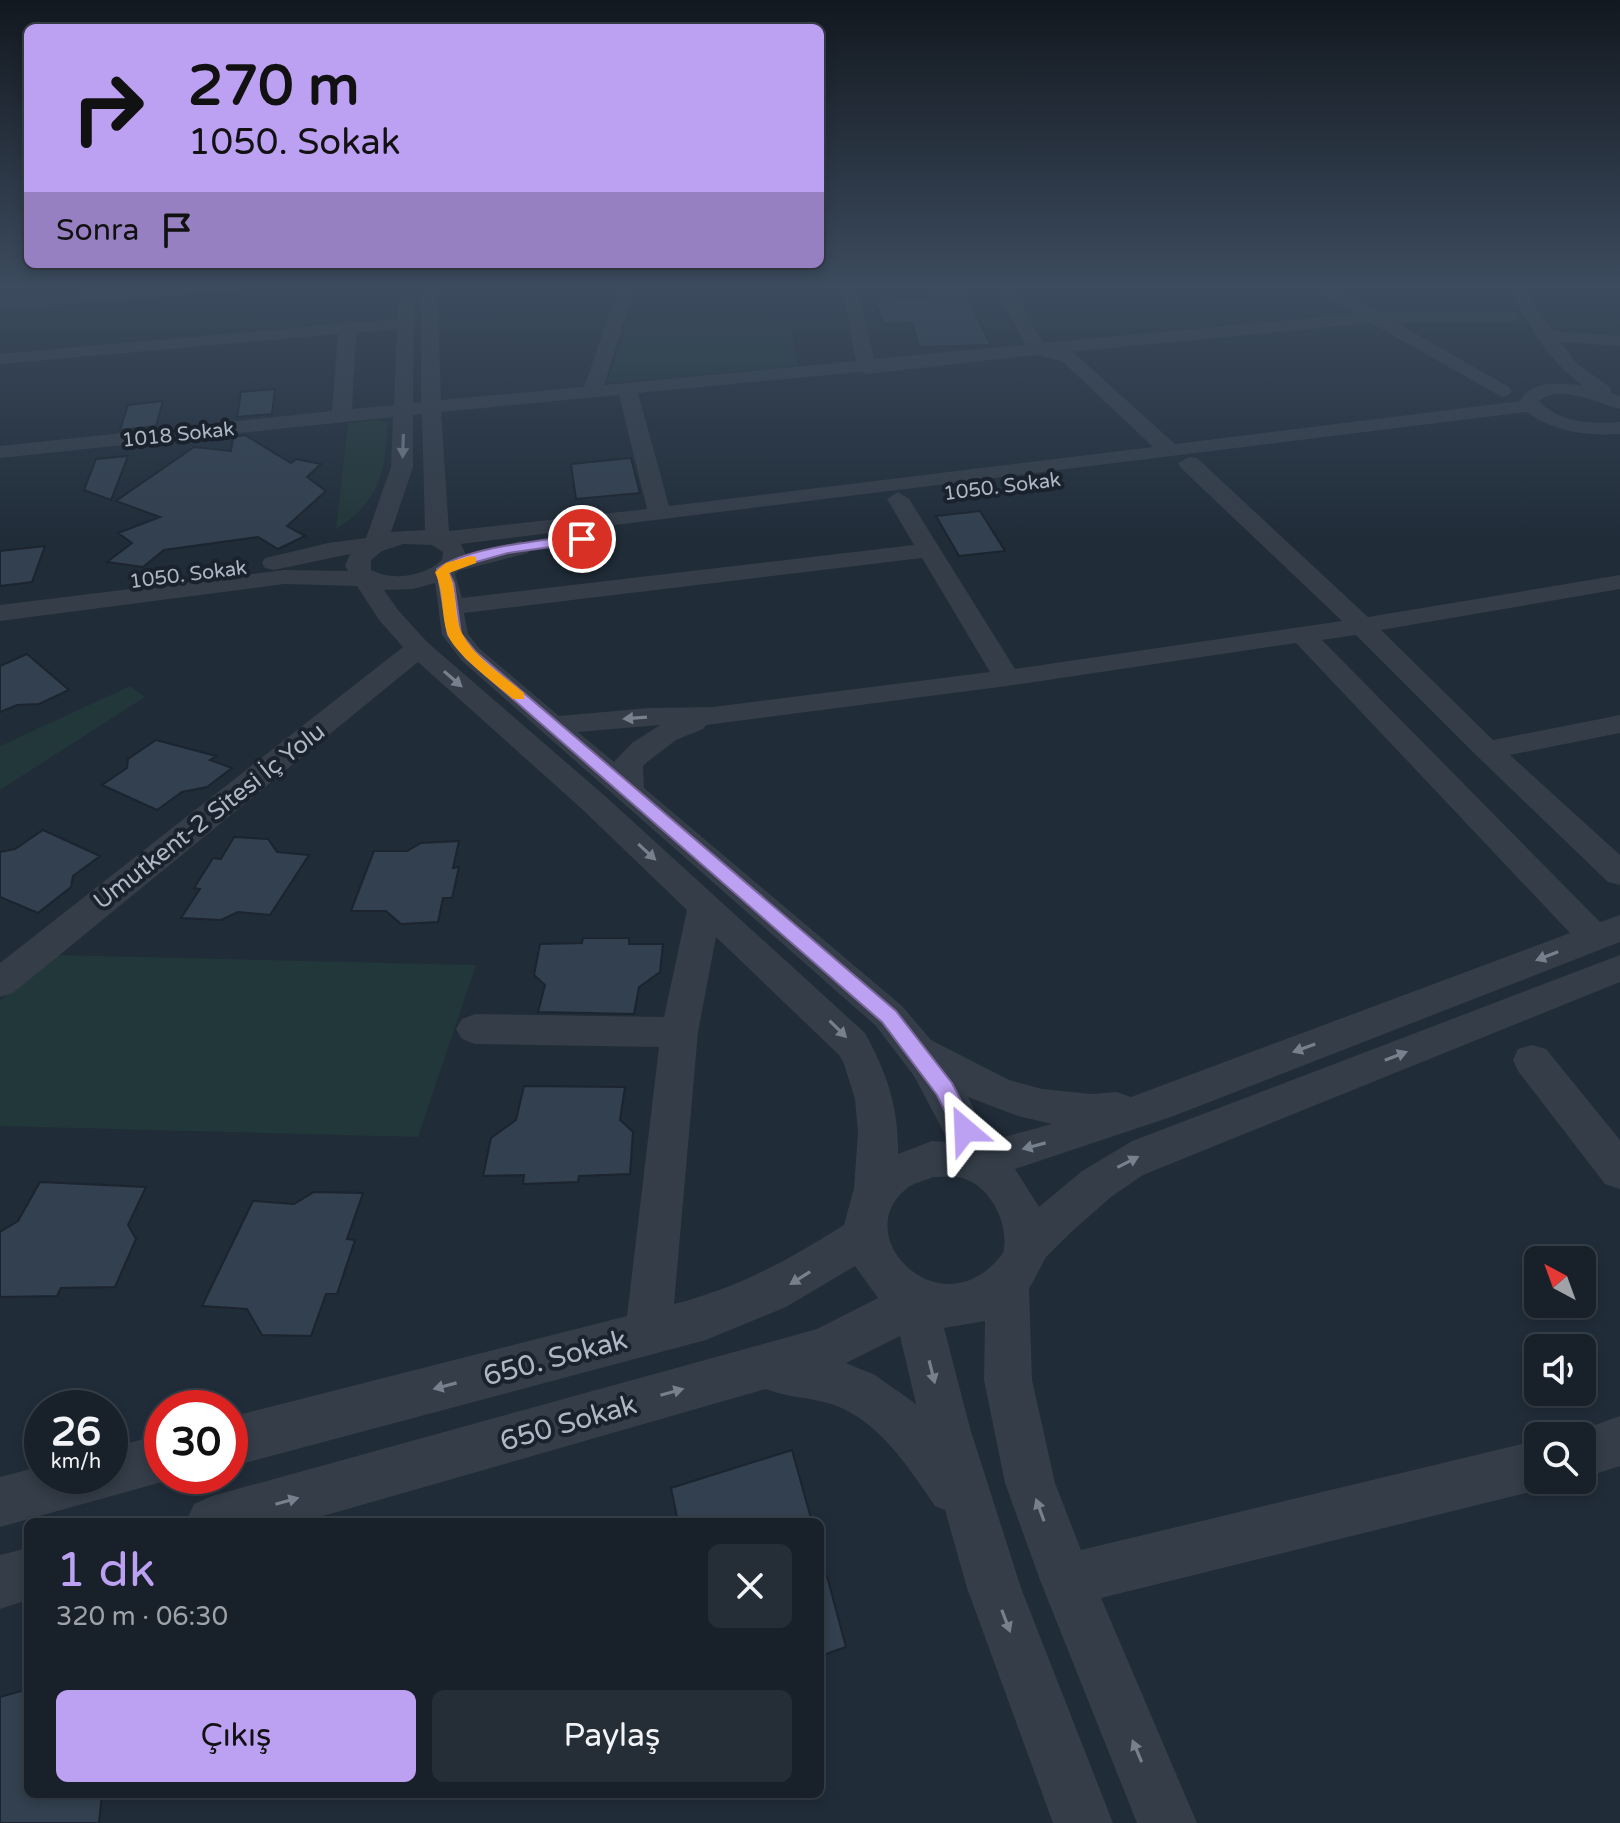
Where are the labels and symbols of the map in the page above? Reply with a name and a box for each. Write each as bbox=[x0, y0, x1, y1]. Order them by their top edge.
street label: 1018 Sokak bbox=[121, 417, 236, 453]
one-way arrow bbox=[396, 434, 409, 459]
street label: 1050. Sokak bbox=[942, 468, 1062, 506]
pin bbox=[548, 505, 616, 573]
street label: 1050. Sokak bbox=[128, 556, 248, 594]
one-way arrow bbox=[444, 669, 463, 687]
one-way arrow bbox=[622, 712, 647, 725]
street label: Umutkent-2 Sitesi İç Yolu bbox=[88, 717, 331, 916]
one-way arrow bbox=[637, 842, 656, 860]
one-way arrow bbox=[1535, 950, 1559, 963]
one-way arrow bbox=[828, 1019, 847, 1038]
one-way arrow bbox=[1292, 1042, 1316, 1055]
one-way arrow bbox=[1384, 1049, 1408, 1062]
position arrow bbox=[923, 1088, 1007, 1172]
one-way arrow bbox=[1021, 1141, 1046, 1153]
one-way arrow bbox=[1117, 1156, 1140, 1169]
north arrow bbox=[1524, 1246, 1596, 1318]
one-way arrow bbox=[789, 1271, 811, 1285]
street label: 650. Sokak bbox=[480, 1322, 631, 1393]
one-way arrow bbox=[926, 1359, 938, 1384]
one-way arrow bbox=[432, 1380, 457, 1392]
one-way arrow bbox=[659, 1386, 684, 1398]
street label: 650 Sokak bbox=[496, 1387, 640, 1459]
speed limit sign: 30 bbox=[144, 1390, 248, 1494]
one-way arrow bbox=[275, 1494, 299, 1507]
one-way arrow bbox=[1033, 1498, 1046, 1522]
one-way arrow bbox=[1000, 1609, 1013, 1633]
one-way arrow bbox=[1130, 1739, 1143, 1763]

